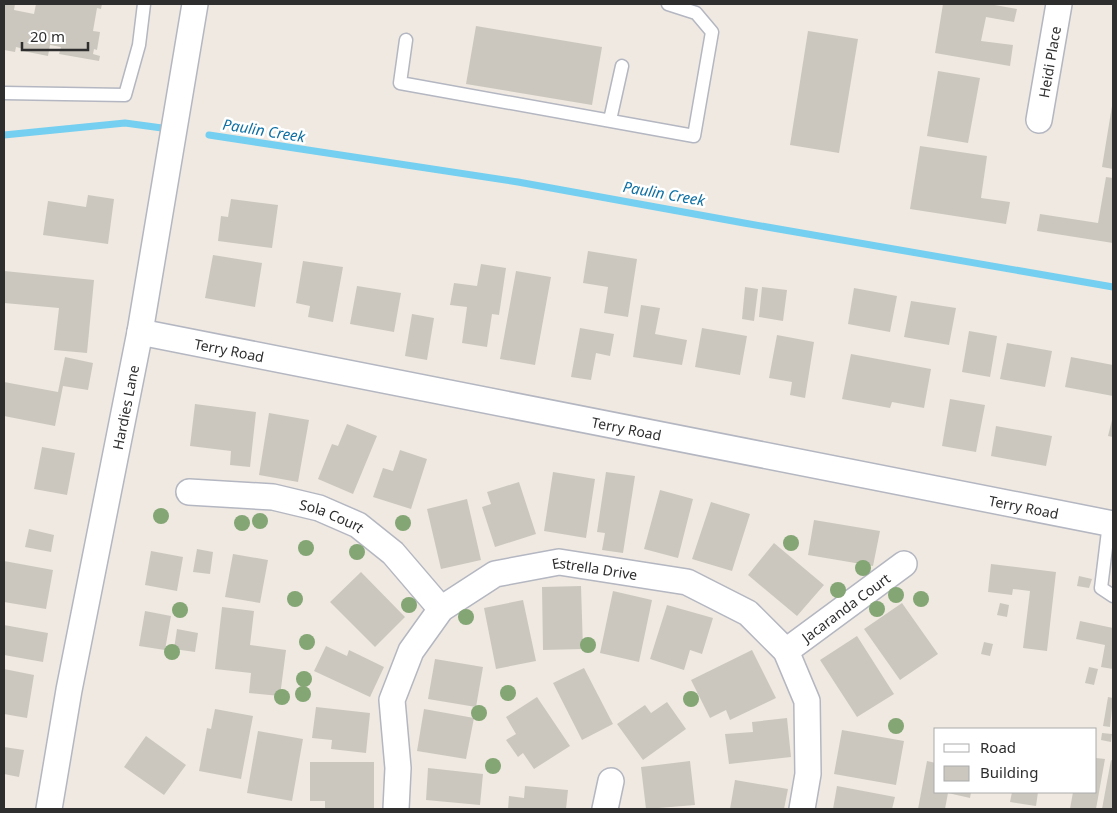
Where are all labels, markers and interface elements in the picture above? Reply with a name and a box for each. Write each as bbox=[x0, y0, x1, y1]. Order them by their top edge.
scale bar bbox=[22, 20, 89, 52]
street label: Heidi Place bbox=[1034, 24, 1065, 99]
text: 20 m bbox=[30, 26, 65, 46]
water label: Paulin Creek bbox=[221, 114, 307, 146]
water label: Paulin Creek bbox=[621, 176, 707, 210]
street label: Terry Road bbox=[193, 333, 266, 366]
street label: Hardies Lane bbox=[107, 363, 143, 451]
street label: Terry Road bbox=[590, 412, 663, 444]
street label: Terry Road bbox=[987, 490, 1061, 523]
street label: Sola Court bbox=[298, 494, 369, 536]
street label: Estrella Drive bbox=[550, 553, 639, 584]
street label: Jacaranda Court bbox=[796, 568, 894, 647]
legend bbox=[934, 728, 1097, 793]
text: Road bbox=[980, 737, 1016, 757]
text: Building bbox=[980, 762, 1038, 782]

